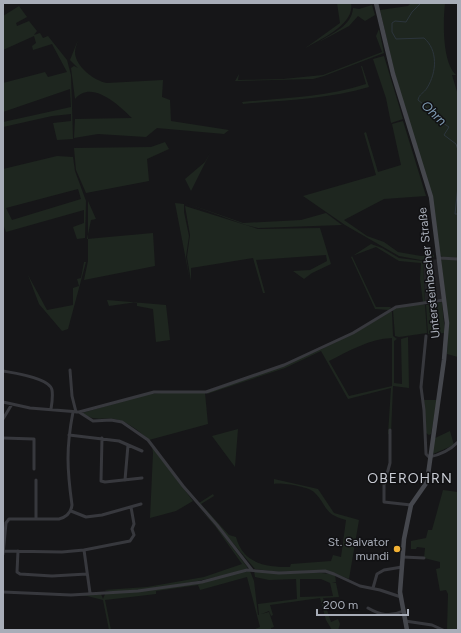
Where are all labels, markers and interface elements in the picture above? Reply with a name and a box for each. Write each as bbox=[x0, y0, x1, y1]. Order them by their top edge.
water label: Ohrn bbox=[418, 98, 450, 128]
street label: Untersteinbacher Straße bbox=[415, 206, 443, 339]
district label: OBEROHRN bbox=[367, 470, 453, 487]
place label: St. Salvator mundi bbox=[328, 535, 389, 563]
marker: St. Salvator mundi bbox=[392, 544, 402, 554]
scale bar bbox=[317, 591, 408, 617]
text: 200 m bbox=[323, 598, 358, 612]

